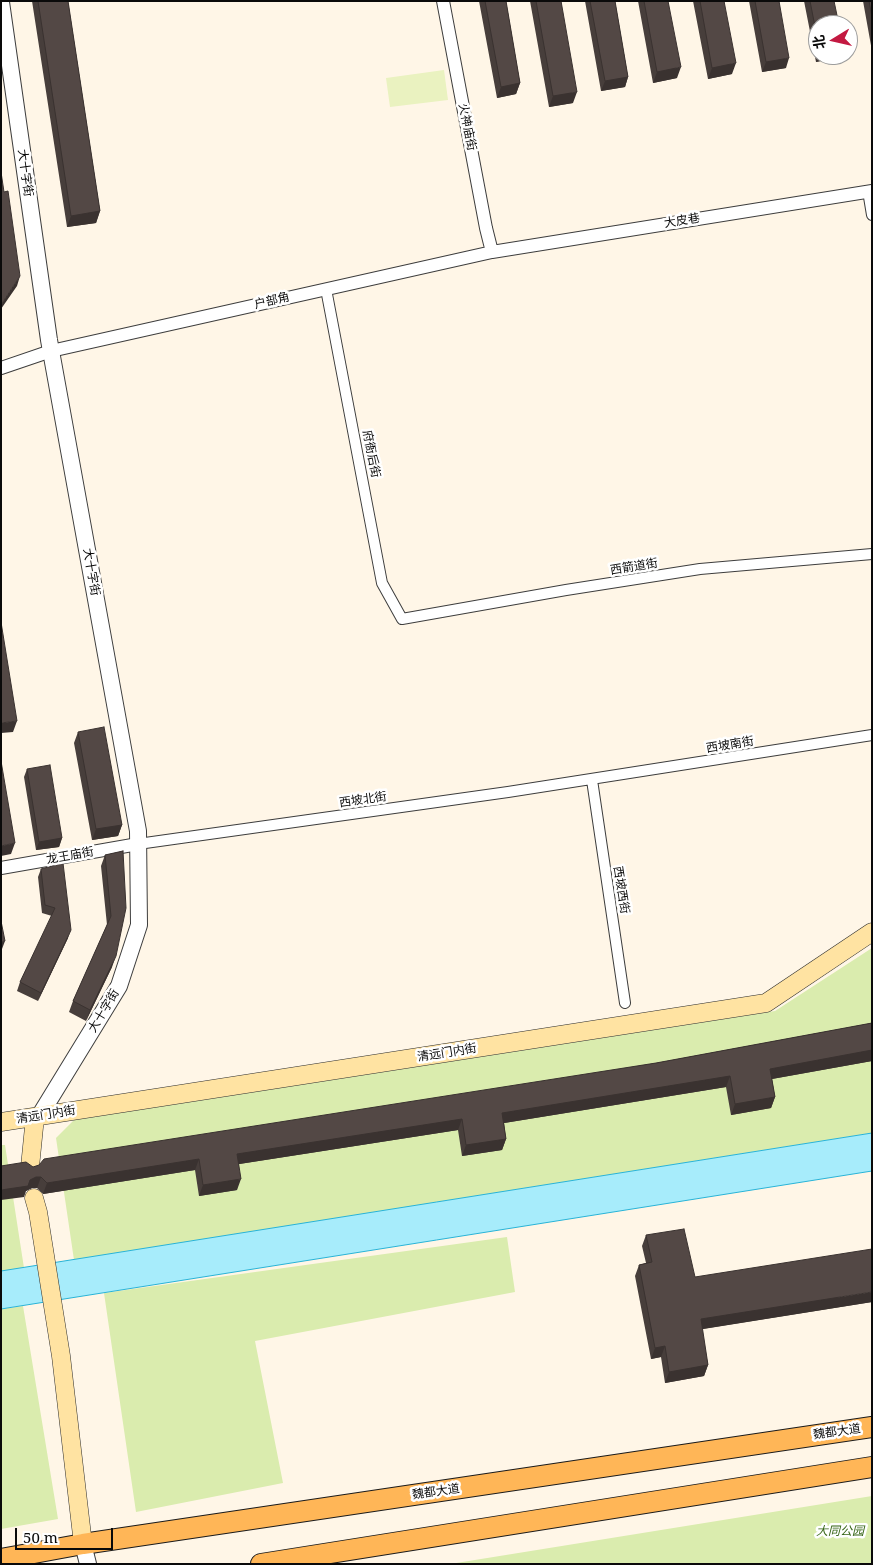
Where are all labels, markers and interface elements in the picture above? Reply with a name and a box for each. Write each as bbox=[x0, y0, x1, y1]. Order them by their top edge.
north arrow bbox=[808, 15, 858, 65]
text: 北 bbox=[808, 34, 829, 51]
street label: 火神庙街 bbox=[455, 102, 479, 152]
street label: 大十字街 bbox=[15, 148, 35, 198]
street label: 大皮巷 bbox=[663, 211, 701, 231]
street label: 户部角 bbox=[253, 290, 291, 312]
street label: 府衙后街 bbox=[359, 429, 383, 479]
street label: 大十字街 bbox=[80, 547, 102, 597]
street label: 西箭道街 bbox=[609, 556, 659, 578]
street label: 西坡南街 bbox=[705, 734, 755, 756]
street label: 西坡北街 bbox=[338, 790, 388, 810]
street label: 龙王庙街 bbox=[45, 845, 95, 867]
street label: 西坡西街 bbox=[610, 865, 632, 915]
street label: 大十字街 bbox=[85, 987, 123, 1035]
street label: 清远门内街 bbox=[416, 1041, 478, 1065]
street label: 清远门内街 bbox=[15, 1103, 77, 1127]
street label: 魏都大道 bbox=[812, 1422, 862, 1442]
street label: 魏都大道 bbox=[411, 1482, 461, 1502]
scale bar bbox=[18, 1518, 115, 1550]
park label: 大同公园 bbox=[816, 1525, 864, 1539]
text: 50 m bbox=[23, 1527, 58, 1547]

